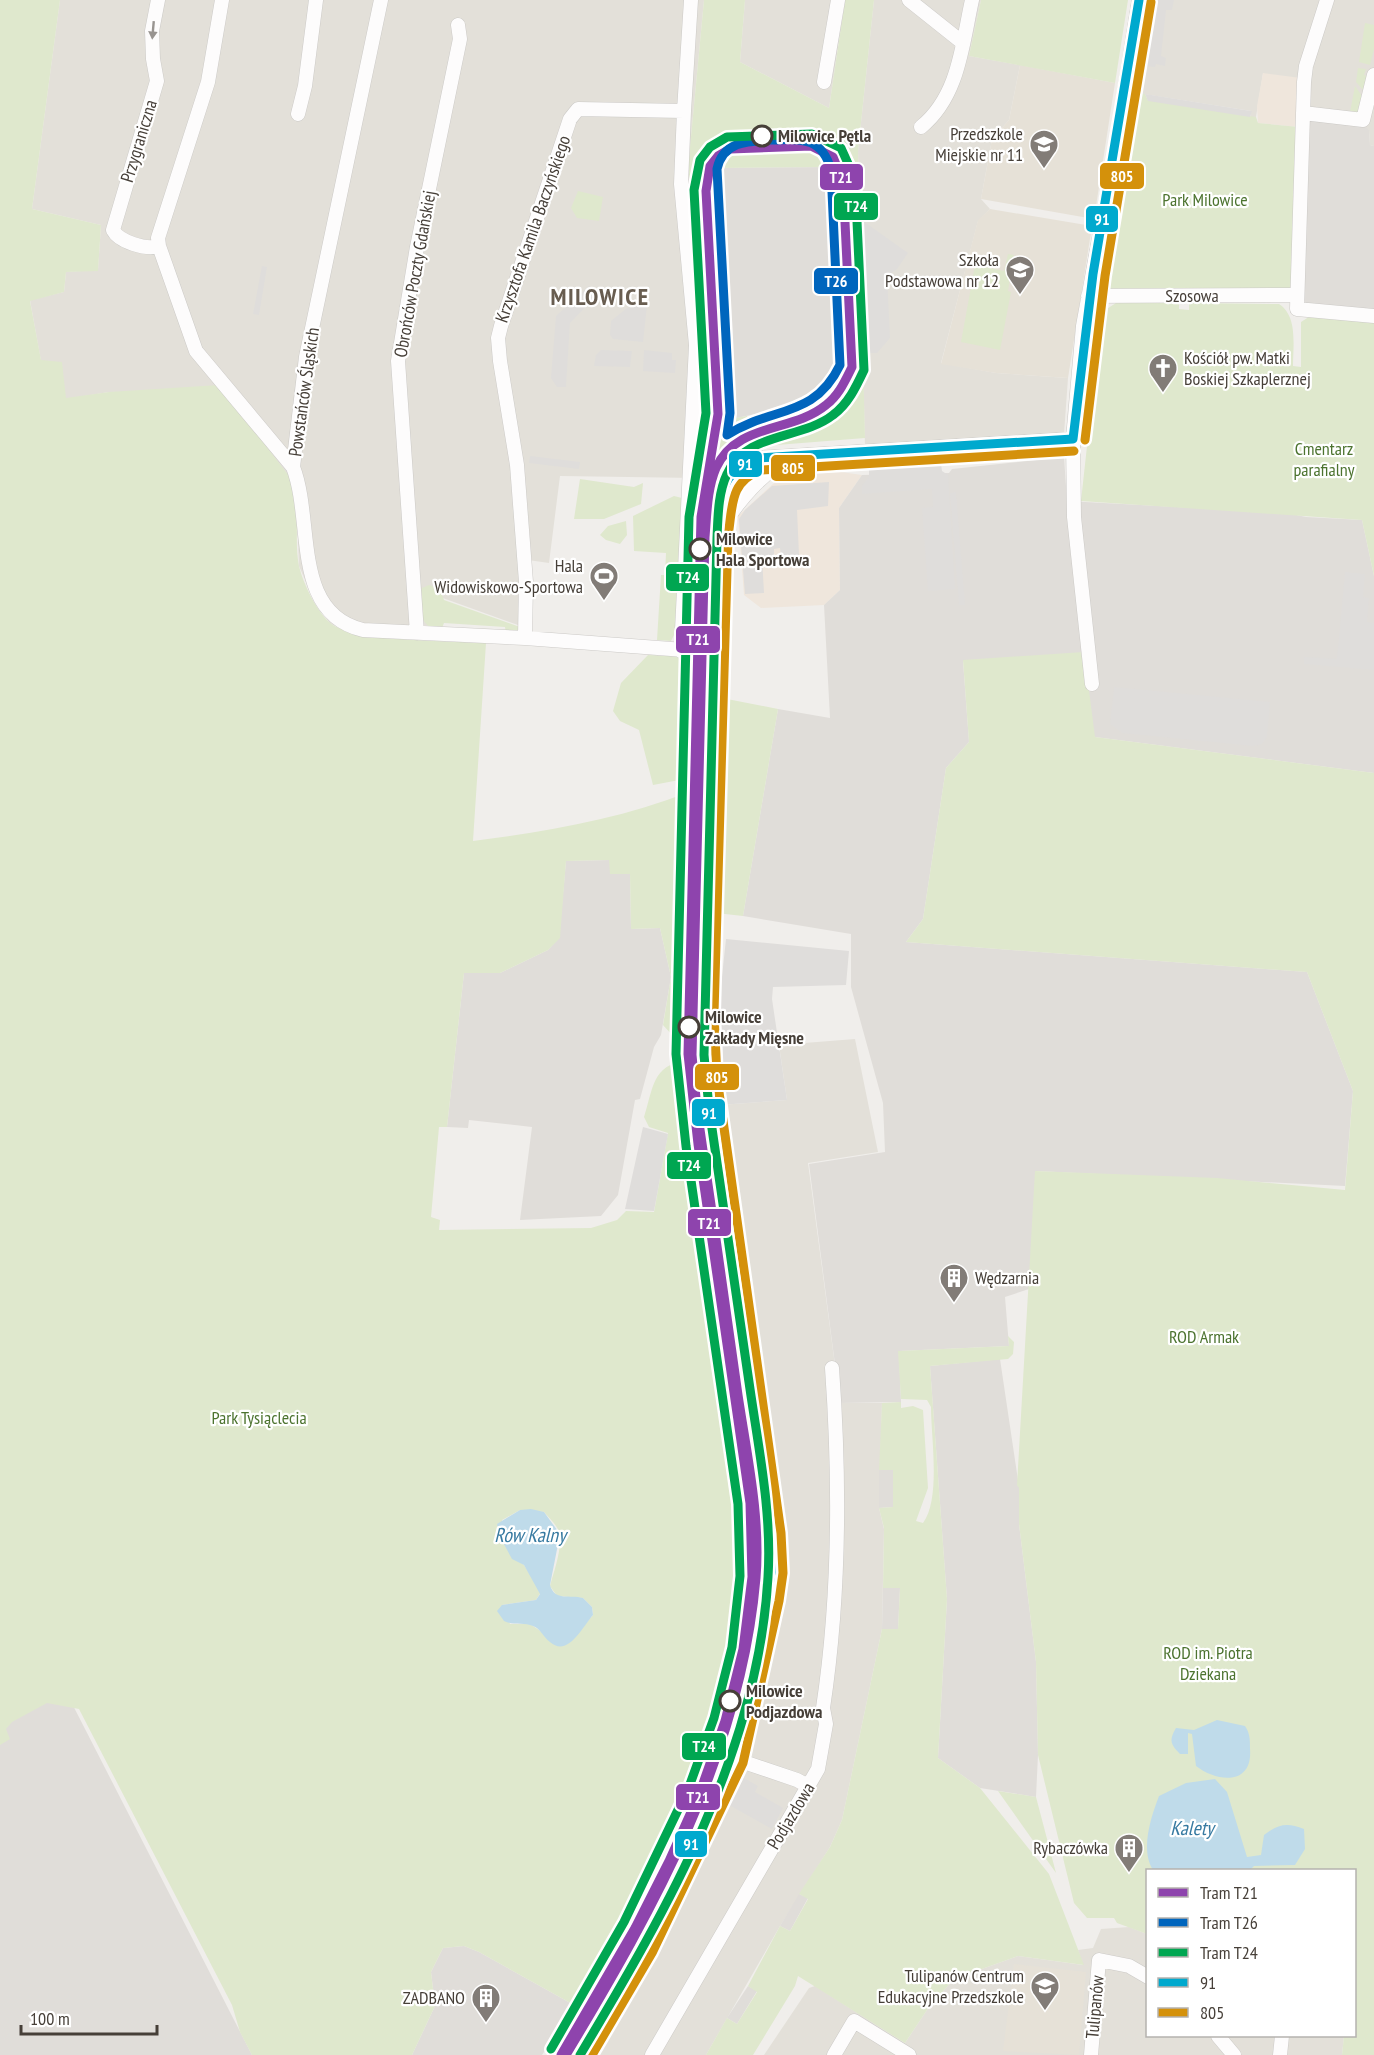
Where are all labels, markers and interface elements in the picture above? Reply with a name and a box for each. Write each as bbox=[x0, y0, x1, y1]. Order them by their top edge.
one-way arrow bbox=[148, 20, 158, 39]
street label: Przygraniczna bbox=[115, 97, 162, 185]
place label: Przedszkole Miejskie nr 11 bbox=[935, 122, 1023, 166]
place label: Milowice Pętla bbox=[778, 124, 871, 147]
marker: Milowice Pętla bbox=[751, 125, 773, 147]
school or university icon: Przedszkole Miejskie nr 11 bbox=[1028, 128, 1060, 170]
street label: Krzysztofa Kamila Baczyńskiego bbox=[490, 132, 575, 325]
line badge: 805 bbox=[1099, 162, 1145, 190]
line badge: T21 bbox=[819, 163, 864, 191]
text: 805 bbox=[1111, 166, 1133, 186]
text: T21 bbox=[830, 167, 852, 187]
park label: Park Milowice bbox=[1162, 188, 1248, 211]
street label: Obrońców Poczty Gdańskiej bbox=[389, 189, 441, 359]
line badge: T24 bbox=[833, 192, 879, 221]
text: T24 bbox=[845, 196, 868, 216]
line badge: 91 bbox=[1085, 205, 1119, 233]
text: 91 bbox=[1094, 209, 1110, 229]
place label: Szkoła Podstawowa nr 12 bbox=[885, 248, 999, 292]
school or university icon: Szkoła Podstawowa nr 12 bbox=[1004, 254, 1036, 296]
line badge: T26 bbox=[813, 267, 859, 295]
text: T26 bbox=[825, 271, 848, 291]
district label: MILOWICE bbox=[551, 281, 649, 312]
street label: Szosowa bbox=[1165, 284, 1219, 307]
street label: Powstańców Śląskich bbox=[283, 326, 324, 458]
place label: Kościół pw. Matki Boskiej Szkaplerznej bbox=[1184, 346, 1311, 390]
church icon: Kościół pw. Matki Boskiej Szkaplerznej bbox=[1147, 352, 1179, 394]
park label: Cmentarz parafialny bbox=[1293, 437, 1355, 481]
line badge: 91 bbox=[728, 450, 763, 478]
text: 91 bbox=[737, 454, 753, 474]
line badge: 805 bbox=[770, 454, 816, 482]
text: 805 bbox=[782, 458, 804, 478]
place label: Milowice Hala Sportowa bbox=[716, 527, 810, 571]
marker: Milowice Hala Sportowa bbox=[689, 538, 711, 560]
place label: Hala Widowiskowo-Sportowa bbox=[434, 554, 583, 598]
sports icon: Hala Widowiskowo-Sportowa bbox=[588, 560, 620, 602]
line badge: T24 bbox=[665, 563, 710, 592]
text: T24 bbox=[677, 567, 700, 587]
line badge: T21 bbox=[675, 625, 721, 654]
text: T21 bbox=[687, 629, 709, 649]
place label: Milowice Zakłady Mięsne bbox=[705, 1005, 804, 1049]
marker: Milowice Zakłady Mięsne bbox=[678, 1016, 700, 1038]
line badge: 805 bbox=[694, 1063, 740, 1091]
text: 805 bbox=[706, 1067, 728, 1087]
line badge: 91 bbox=[691, 1098, 726, 1127]
text: 91 bbox=[701, 1103, 717, 1123]
line badge: T24 bbox=[666, 1151, 712, 1180]
text: T24 bbox=[678, 1155, 701, 1175]
line badge: T21 bbox=[687, 1208, 732, 1237]
text: T21 bbox=[698, 1213, 720, 1233]
building icon: Wędzarnia bbox=[938, 1262, 970, 1304]
place label: Wędzarnia bbox=[975, 1266, 1039, 1289]
park label: ROD Armak bbox=[1169, 1325, 1239, 1348]
park label: Park Tysiąclecia bbox=[211, 1406, 307, 1429]
water label: Rów Kalny bbox=[494, 1522, 568, 1548]
park label: ROD im. Piotra Dziekana bbox=[1163, 1641, 1253, 1685]
place label: Milowice Podjazdowa bbox=[746, 1679, 822, 1723]
marker: Milowice Podjazdowa bbox=[719, 1690, 741, 1712]
line badge: T24 bbox=[681, 1732, 727, 1761]
text: T24 bbox=[693, 1736, 716, 1756]
street label: Podjazdowa bbox=[762, 1778, 819, 1853]
line badge: T21 bbox=[675, 1783, 721, 1811]
text: T21 bbox=[687, 1787, 709, 1807]
water label: Kalety bbox=[1170, 1815, 1216, 1841]
line badge: 91 bbox=[674, 1830, 708, 1858]
building icon: Rybaczówka bbox=[1113, 1832, 1145, 1874]
text: 91 bbox=[683, 1834, 699, 1854]
place label: Rybaczówka bbox=[1033, 1836, 1108, 1859]
legend bbox=[1146, 1869, 1356, 2037]
text: Tram T21 bbox=[1200, 1881, 1258, 1904]
text: Tram T26 bbox=[1200, 1911, 1258, 1934]
text: Tram T24 bbox=[1200, 1941, 1258, 1964]
place label: Tulipanów Centrum Edukacyjne Przedszkole bbox=[878, 1964, 1024, 2008]
school or university icon: Tulipanów Centrum Edukacyjne Przedszkole bbox=[1029, 1970, 1061, 2012]
text: 91 bbox=[1200, 1971, 1216, 1994]
street label: Tulipanów bbox=[1080, 1974, 1109, 2040]
building icon: ZADBANO bbox=[470, 1982, 502, 2024]
place label: ZADBANO bbox=[403, 1986, 465, 2009]
scale bar bbox=[21, 1998, 158, 2036]
text: 805 bbox=[1200, 2001, 1224, 2024]
text: 100 m bbox=[30, 2007, 70, 2030]

